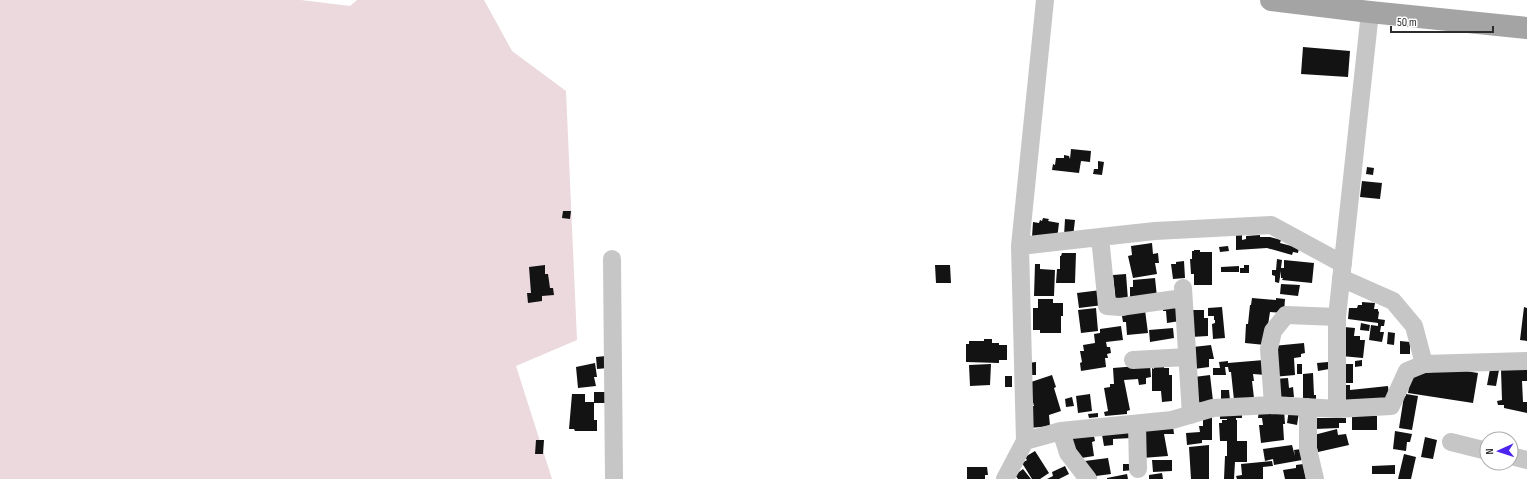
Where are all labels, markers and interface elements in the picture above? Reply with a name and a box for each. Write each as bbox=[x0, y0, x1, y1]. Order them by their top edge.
scale bar bbox=[1391, 8, 1493, 34]
text: 50 m bbox=[1397, 15, 1417, 30]
north arrow bbox=[1479, 431, 1519, 471]
text: N bbox=[1483, 448, 1496, 455]

